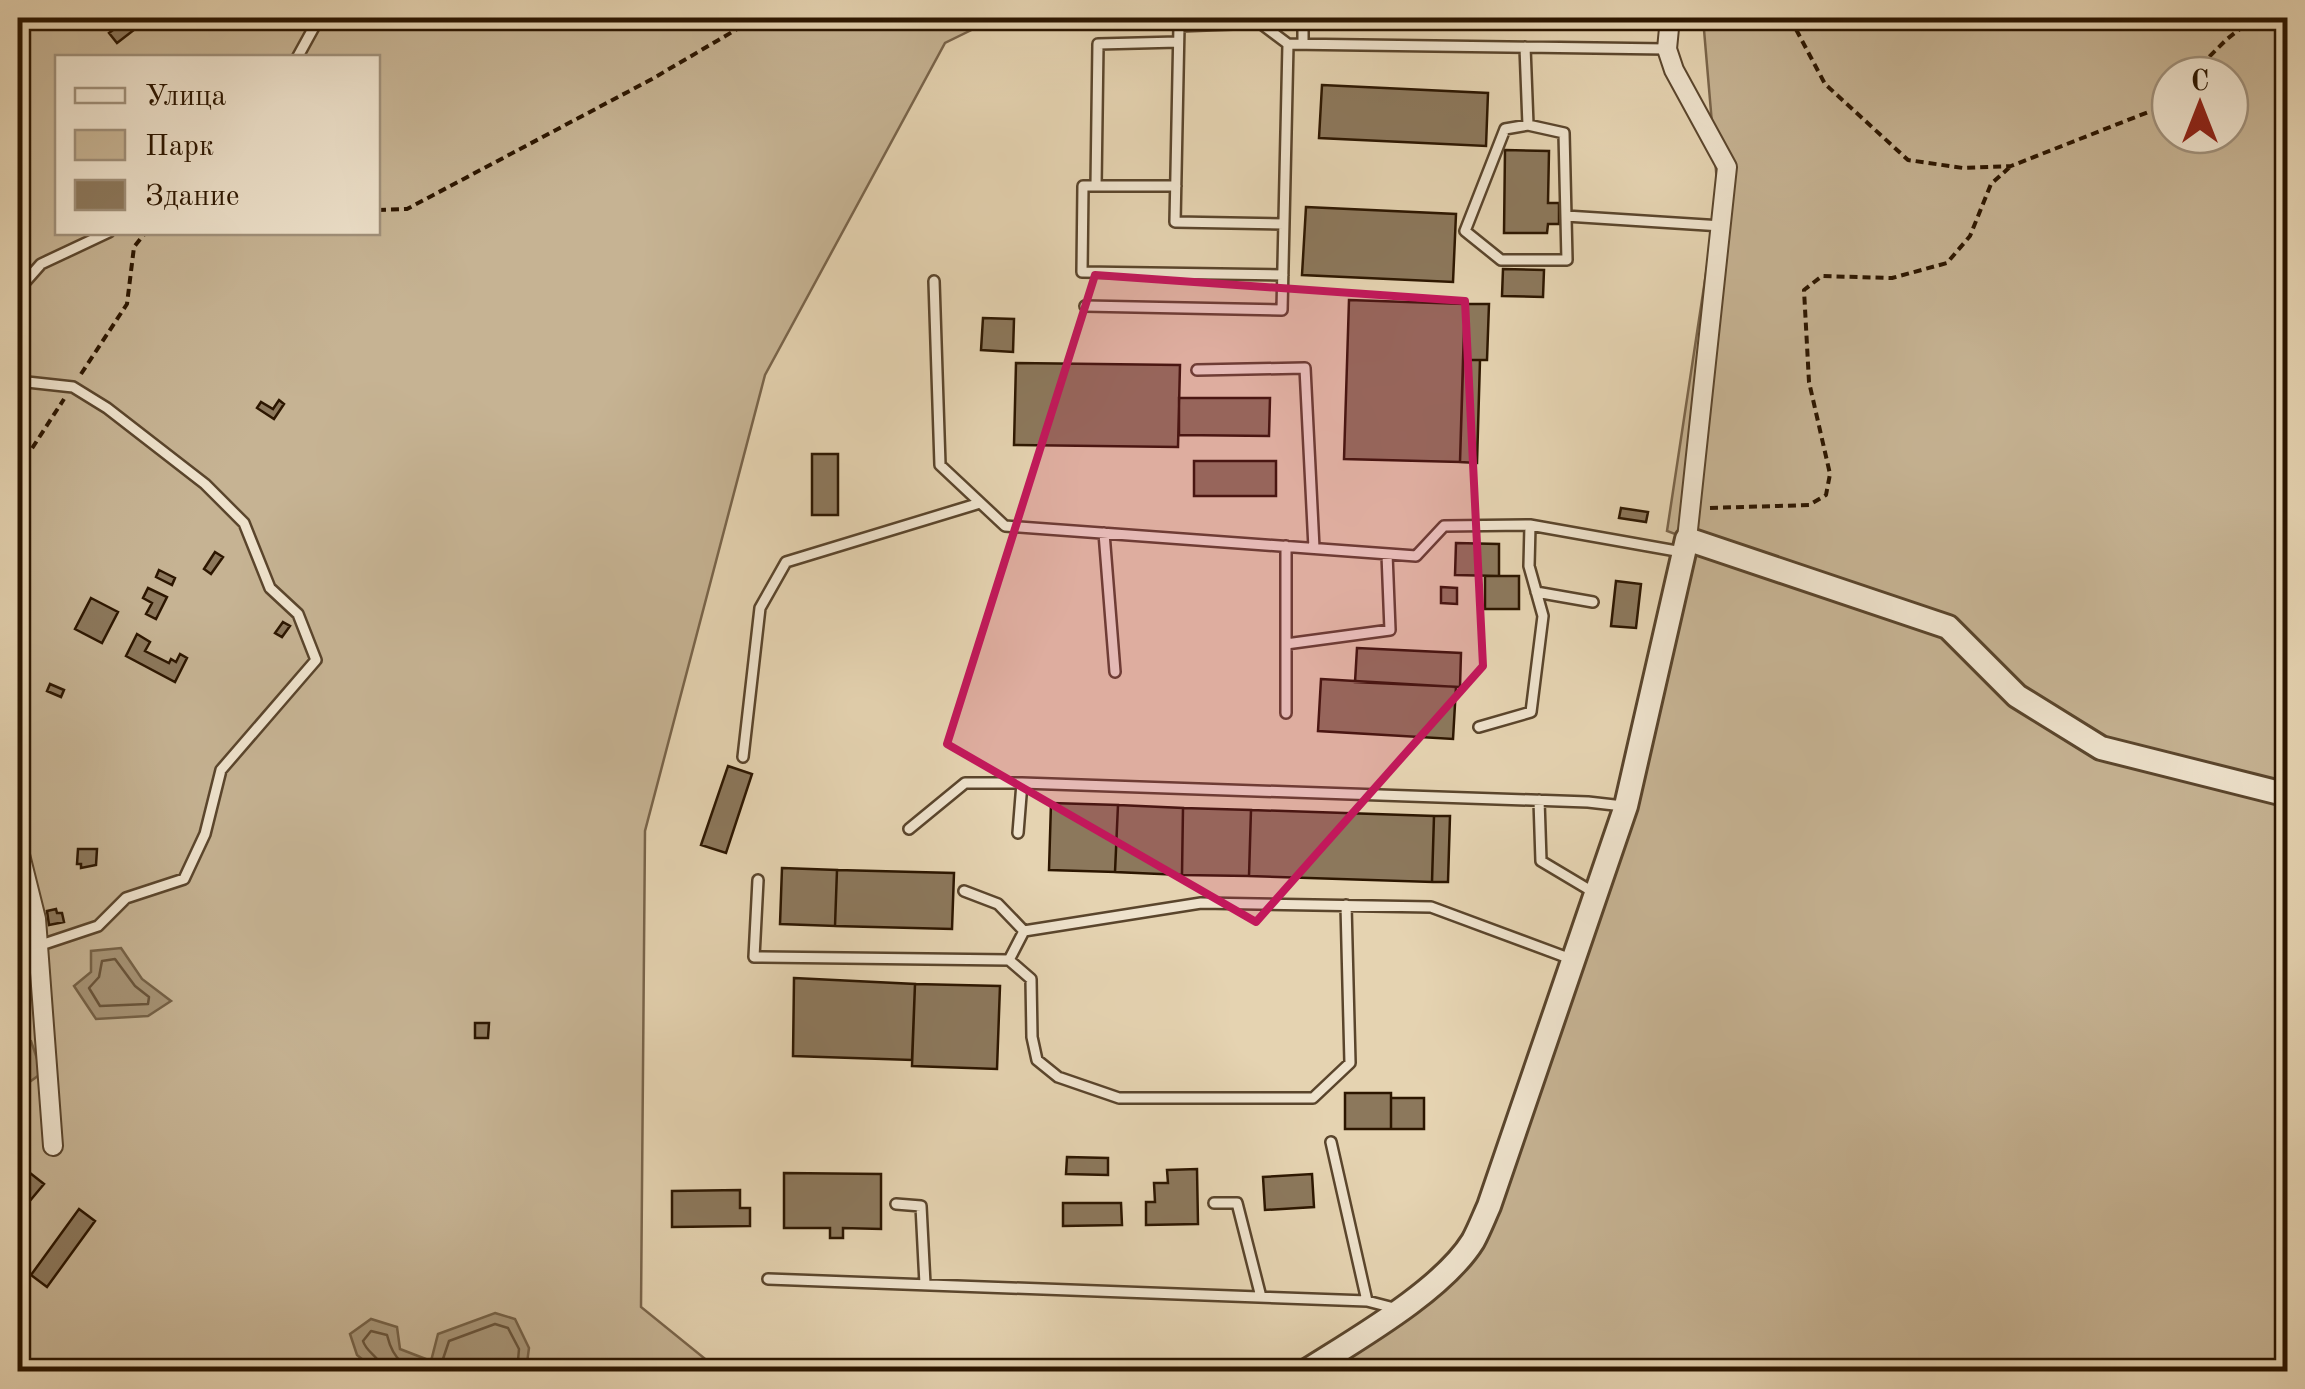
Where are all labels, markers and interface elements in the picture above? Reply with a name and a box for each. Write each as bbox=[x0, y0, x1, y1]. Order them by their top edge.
legend bbox=[55, 55, 380, 235]
north arrow bbox=[2150, 55, 2250, 155]
text: С bbox=[2191, 68, 2209, 97]
text: Улица bbox=[145, 82, 227, 112]
text: Парк bbox=[145, 132, 214, 162]
text: Здание bbox=[145, 182, 240, 212]

